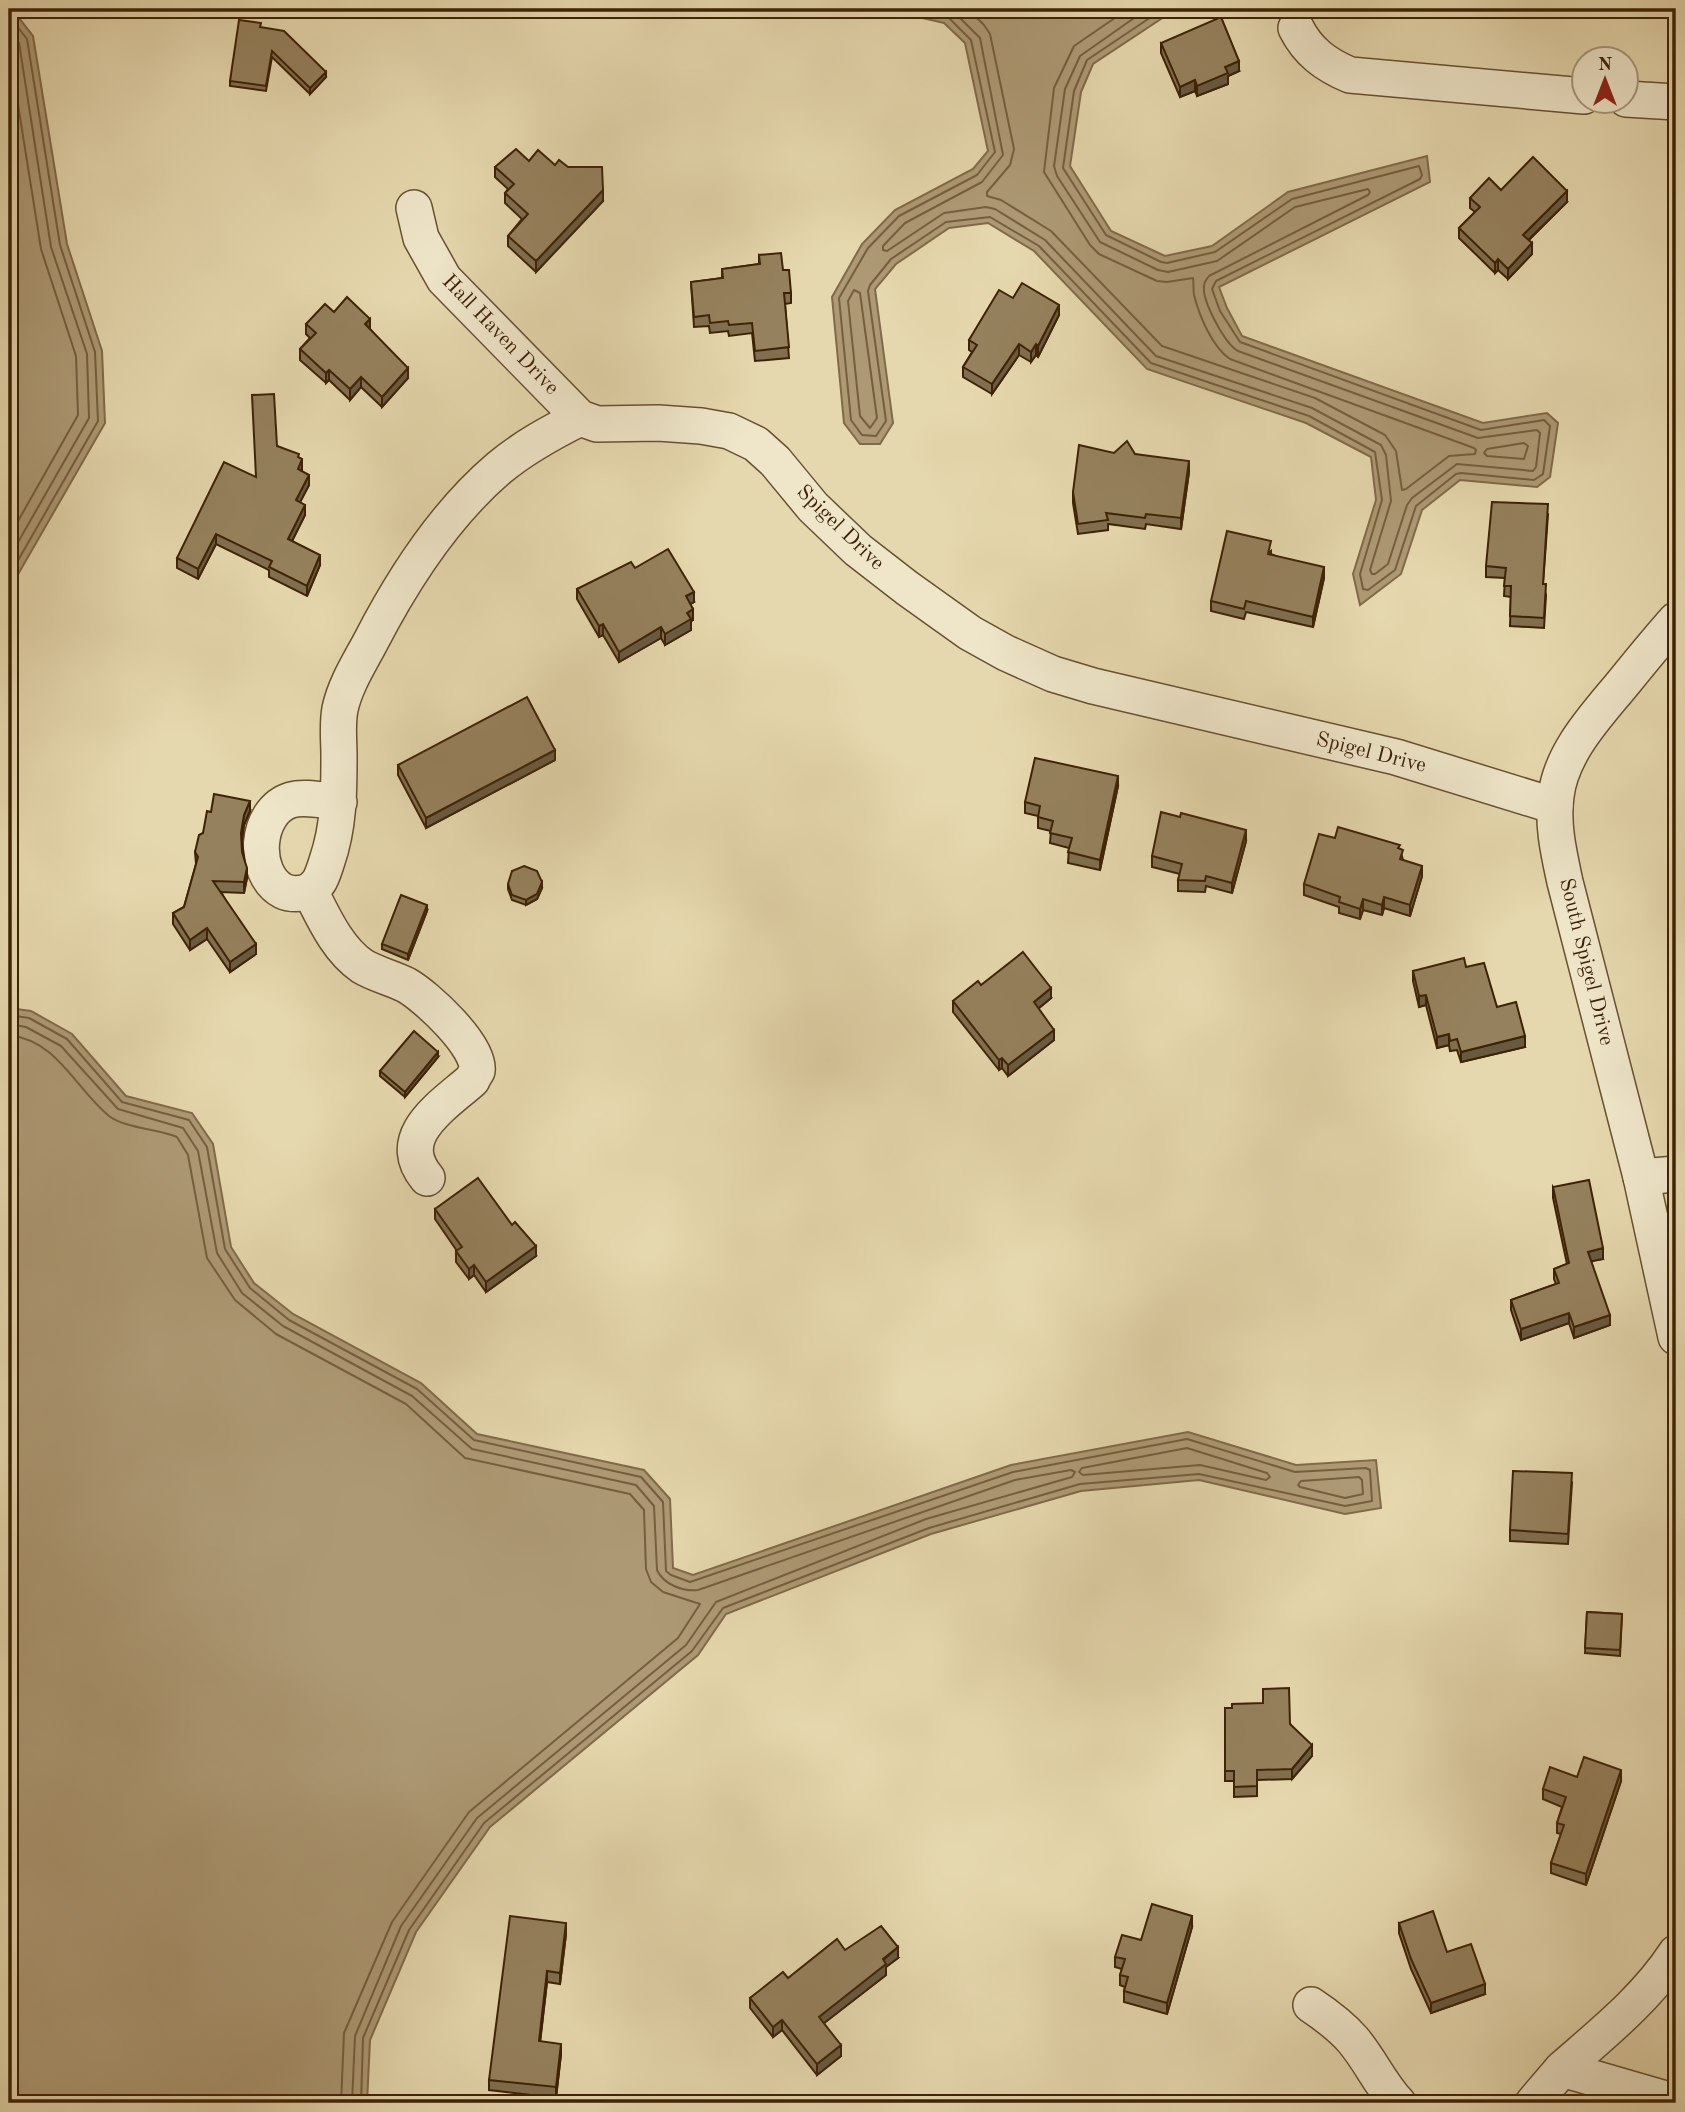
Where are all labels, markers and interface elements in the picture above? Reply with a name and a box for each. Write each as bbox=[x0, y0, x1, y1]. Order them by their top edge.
north arrow bbox=[1570, 46, 1640, 116]
text: N bbox=[1598, 56, 1613, 75]
street label: Hall Haven Drive bbox=[438, 271, 562, 399]
street label: Spigel Drive bbox=[792, 481, 888, 575]
street label: Spigel Drive bbox=[1314, 729, 1428, 777]
street label: South Spigel Drive bbox=[1555, 876, 1617, 1048]

